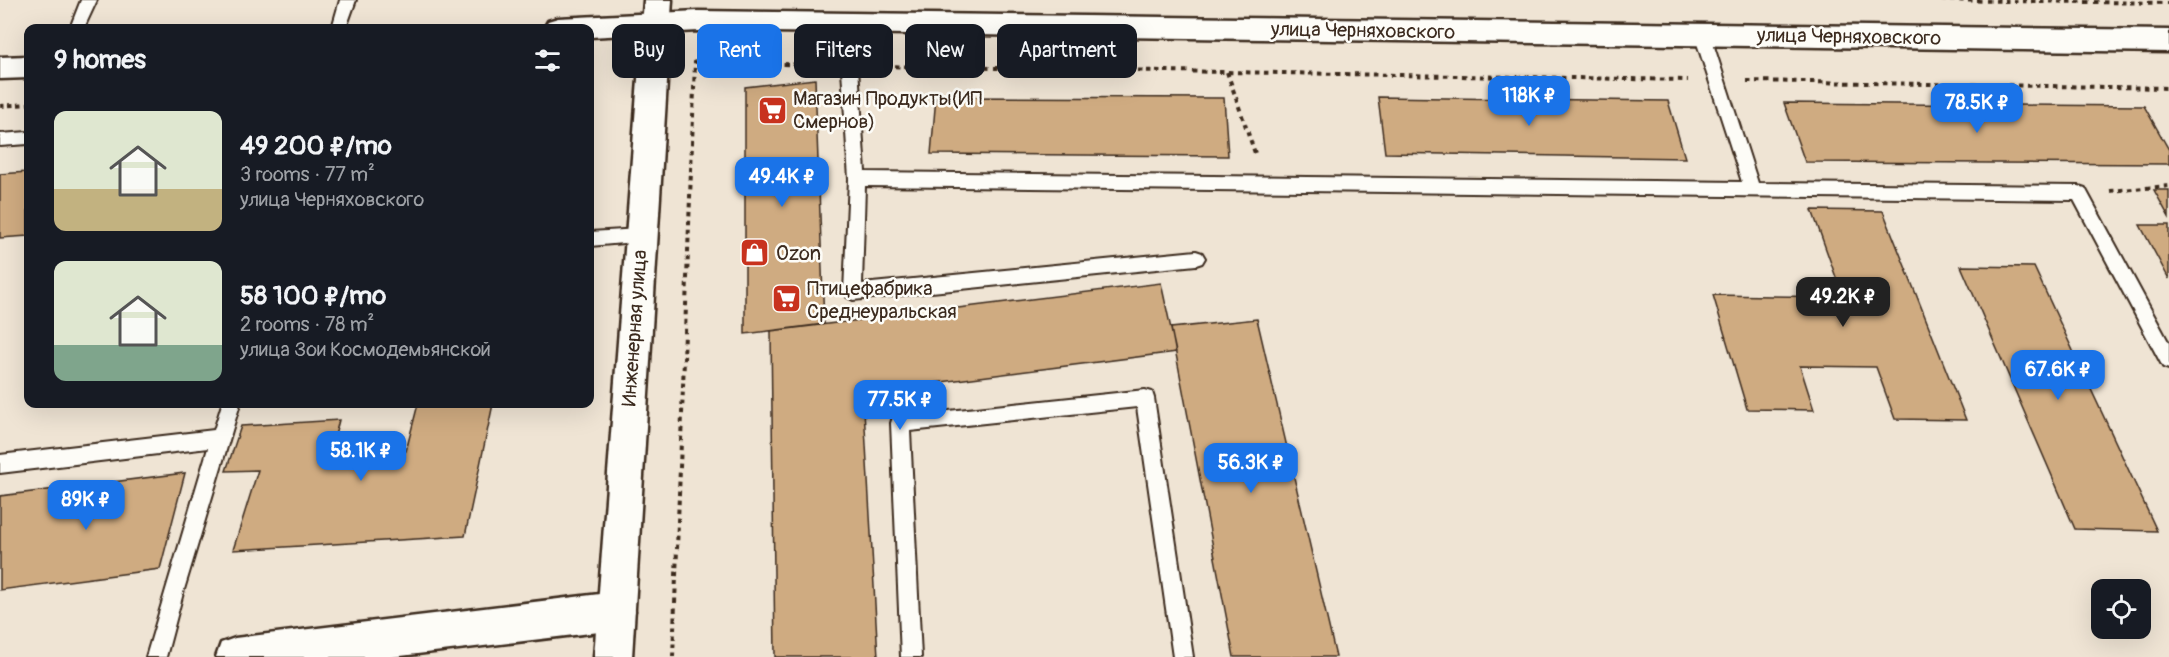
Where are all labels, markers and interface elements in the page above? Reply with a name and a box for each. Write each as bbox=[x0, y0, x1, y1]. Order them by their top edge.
street label: улица Черняховского bbox=[1270, 16, 1456, 45]
street label: улица Черняховского bbox=[1756, 22, 1942, 51]
chip: Buy bbox=[612, 24, 685, 78]
chip: Rent bbox=[697, 24, 782, 78]
chip: Filters bbox=[794, 24, 893, 78]
chip: New bbox=[905, 24, 985, 78]
chip: Apartment bbox=[997, 24, 1137, 78]
text: 9 homes bbox=[54, 44, 146, 76]
icon: filters bbox=[531, 44, 564, 77]
pin: 118K ₽ bbox=[1480, 76, 1578, 127]
text: 118K ₽ bbox=[1502, 83, 1556, 108]
pin: 78.5K ₽ bbox=[1922, 83, 2032, 134]
place label: Магазин Продукты(ИП Смернов) bbox=[793, 86, 982, 134]
text: 78.5K ₽ bbox=[1945, 90, 2009, 115]
supermarket icon: Магазин Продукты(ИП Смернов) bbox=[756, 94, 788, 126]
text: 49 200 ₽/mo bbox=[240, 130, 392, 162]
icon: home bbox=[102, 135, 174, 207]
pin: 49.4K ₽ bbox=[727, 157, 837, 208]
text: 3 rooms · 77 m² bbox=[240, 162, 375, 187]
text: 49.4K ₽ bbox=[749, 164, 815, 189]
text: улица Черняховского bbox=[240, 187, 424, 212]
shop icon: Ozon bbox=[739, 237, 771, 269]
place label: Ozon bbox=[776, 241, 821, 266]
street label: Инженерная улица bbox=[617, 249, 652, 407]
place label: Птицефабрика Среднеуральская bbox=[807, 276, 957, 324]
pin: 49.2K ₽ bbox=[1788, 277, 1898, 328]
text: 58 100 ₽/mo bbox=[240, 280, 386, 312]
supermarket icon: Птицефабрика Среднеуральская bbox=[770, 283, 802, 315]
text: 49.2K ₽ bbox=[1810, 284, 1876, 309]
icon: home bbox=[102, 285, 174, 357]
text: 2 rooms · 78 m² bbox=[240, 312, 374, 337]
text: улица Зои Космодемьянской bbox=[240, 337, 491, 362]
pin: 67.6K ₽ bbox=[2003, 350, 2113, 401]
text: 67.6K ₽ bbox=[2025, 357, 2091, 382]
pin: 77.5K ₽ bbox=[845, 380, 955, 431]
text: 77.5K ₽ bbox=[868, 387, 932, 412]
pin: 58.1K ₽ bbox=[306, 431, 416, 482]
text: 58.1K ₽ bbox=[330, 438, 392, 463]
pin: 56.3K ₽ bbox=[1196, 443, 1306, 494]
text: 56.3K ₽ bbox=[1218, 450, 1284, 475]
pin: 89K ₽ bbox=[44, 480, 128, 531]
text: 89K ₽ bbox=[62, 487, 110, 512]
map controls bbox=[2091, 579, 2151, 639]
button: locate bbox=[2091, 579, 2151, 639]

